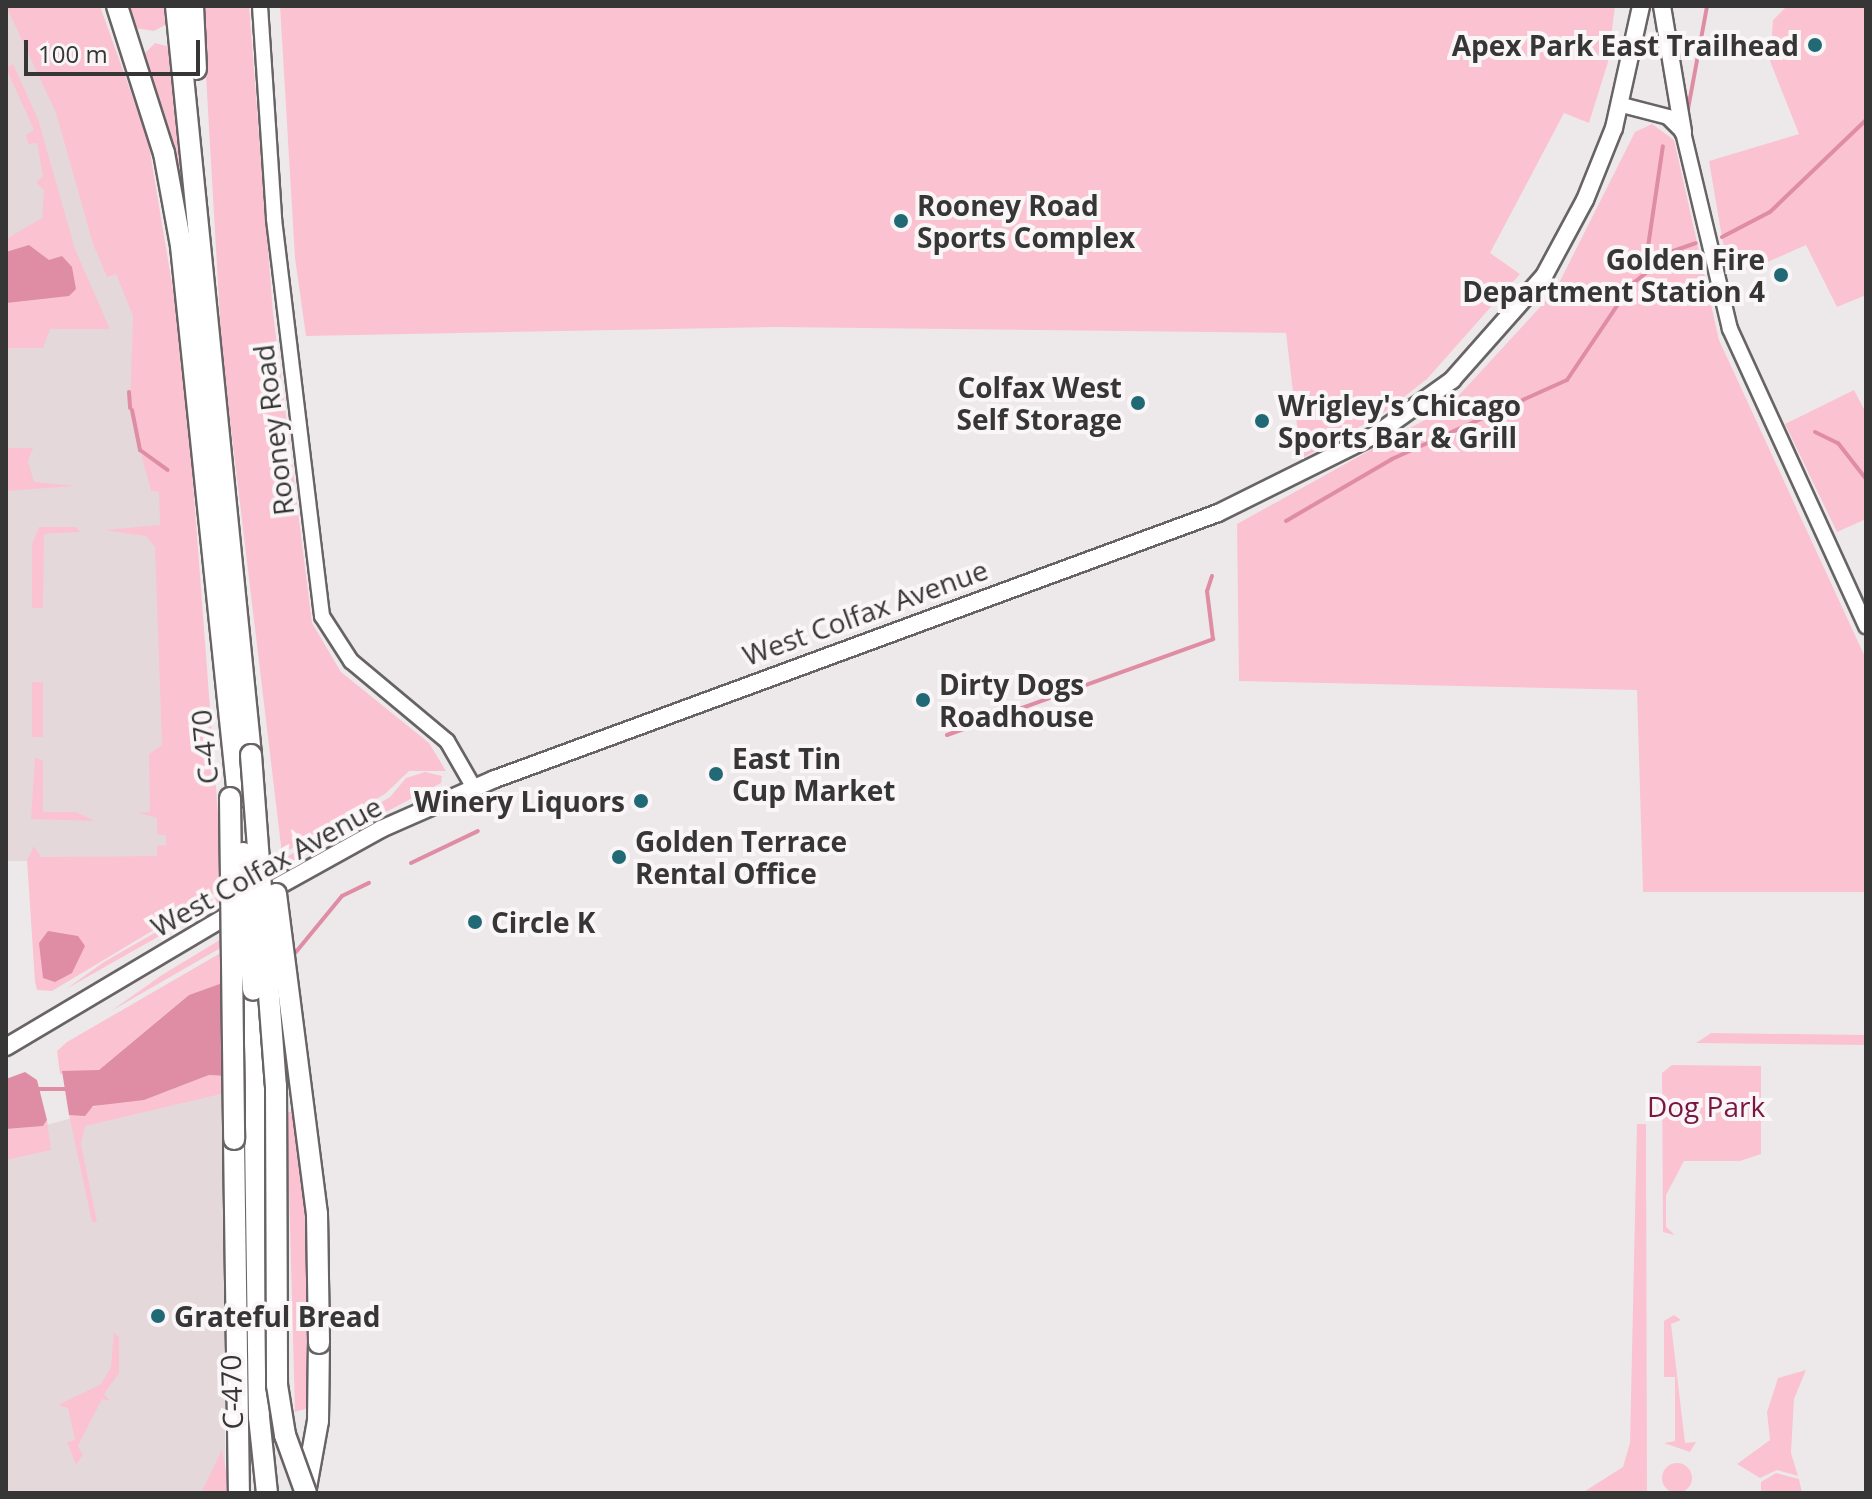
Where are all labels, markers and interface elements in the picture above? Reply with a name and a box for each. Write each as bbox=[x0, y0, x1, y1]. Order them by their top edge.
scale bar bbox=[28, 24, 204, 74]
place label: Apex Park East Trailhead bbox=[1452, 28, 1799, 62]
marker: Apex Park East Trailhead bbox=[1806, 36, 1824, 54]
text: 100 m bbox=[38, 37, 108, 70]
place label: Rooney Road Sports Complex bbox=[917, 188, 1135, 254]
marker: Rooney Road Sports Complex bbox=[892, 212, 910, 230]
place label: Golden Fire Department Station 4 bbox=[1462, 242, 1765, 308]
marker: Golden Fire Department Station 4 bbox=[1772, 266, 1790, 284]
street label: Rooney Road bbox=[246, 343, 300, 517]
place label: Colfax West Self Storage bbox=[956, 370, 1122, 436]
place label: Wrigley's Chicago Sports Bar & Grill bbox=[1278, 388, 1521, 454]
marker: Colfax West Self Storage bbox=[1129, 394, 1147, 412]
marker: Wrigley's Chicago Sports Bar & Grill bbox=[1253, 412, 1271, 430]
street label: West Colfax Avenue bbox=[738, 552, 992, 672]
place label: Dirty Dogs Roadhouse bbox=[939, 667, 1094, 733]
marker: Dirty Dogs Roadhouse bbox=[914, 691, 932, 709]
street label: C-470 bbox=[183, 708, 225, 786]
place label: East Tin Cup Market bbox=[732, 741, 895, 807]
marker: East Tin Cup Market bbox=[707, 765, 725, 783]
place label: Winery Liquors bbox=[414, 784, 625, 818]
street label: West Colfax Avenue bbox=[145, 789, 387, 943]
marker: Winery Liquors bbox=[632, 792, 650, 810]
place label: Golden Terrace Rental Office bbox=[635, 824, 847, 890]
marker: Golden Terrace Rental Office bbox=[610, 848, 628, 866]
place label: Circle K bbox=[491, 905, 595, 939]
marker: Circle K bbox=[466, 913, 484, 931]
park label: Dog Park bbox=[1647, 1089, 1765, 1123]
place label: Grateful Bread bbox=[174, 1299, 380, 1333]
marker: Grateful Bread bbox=[149, 1307, 167, 1325]
street label: C-470 bbox=[213, 1354, 249, 1430]

